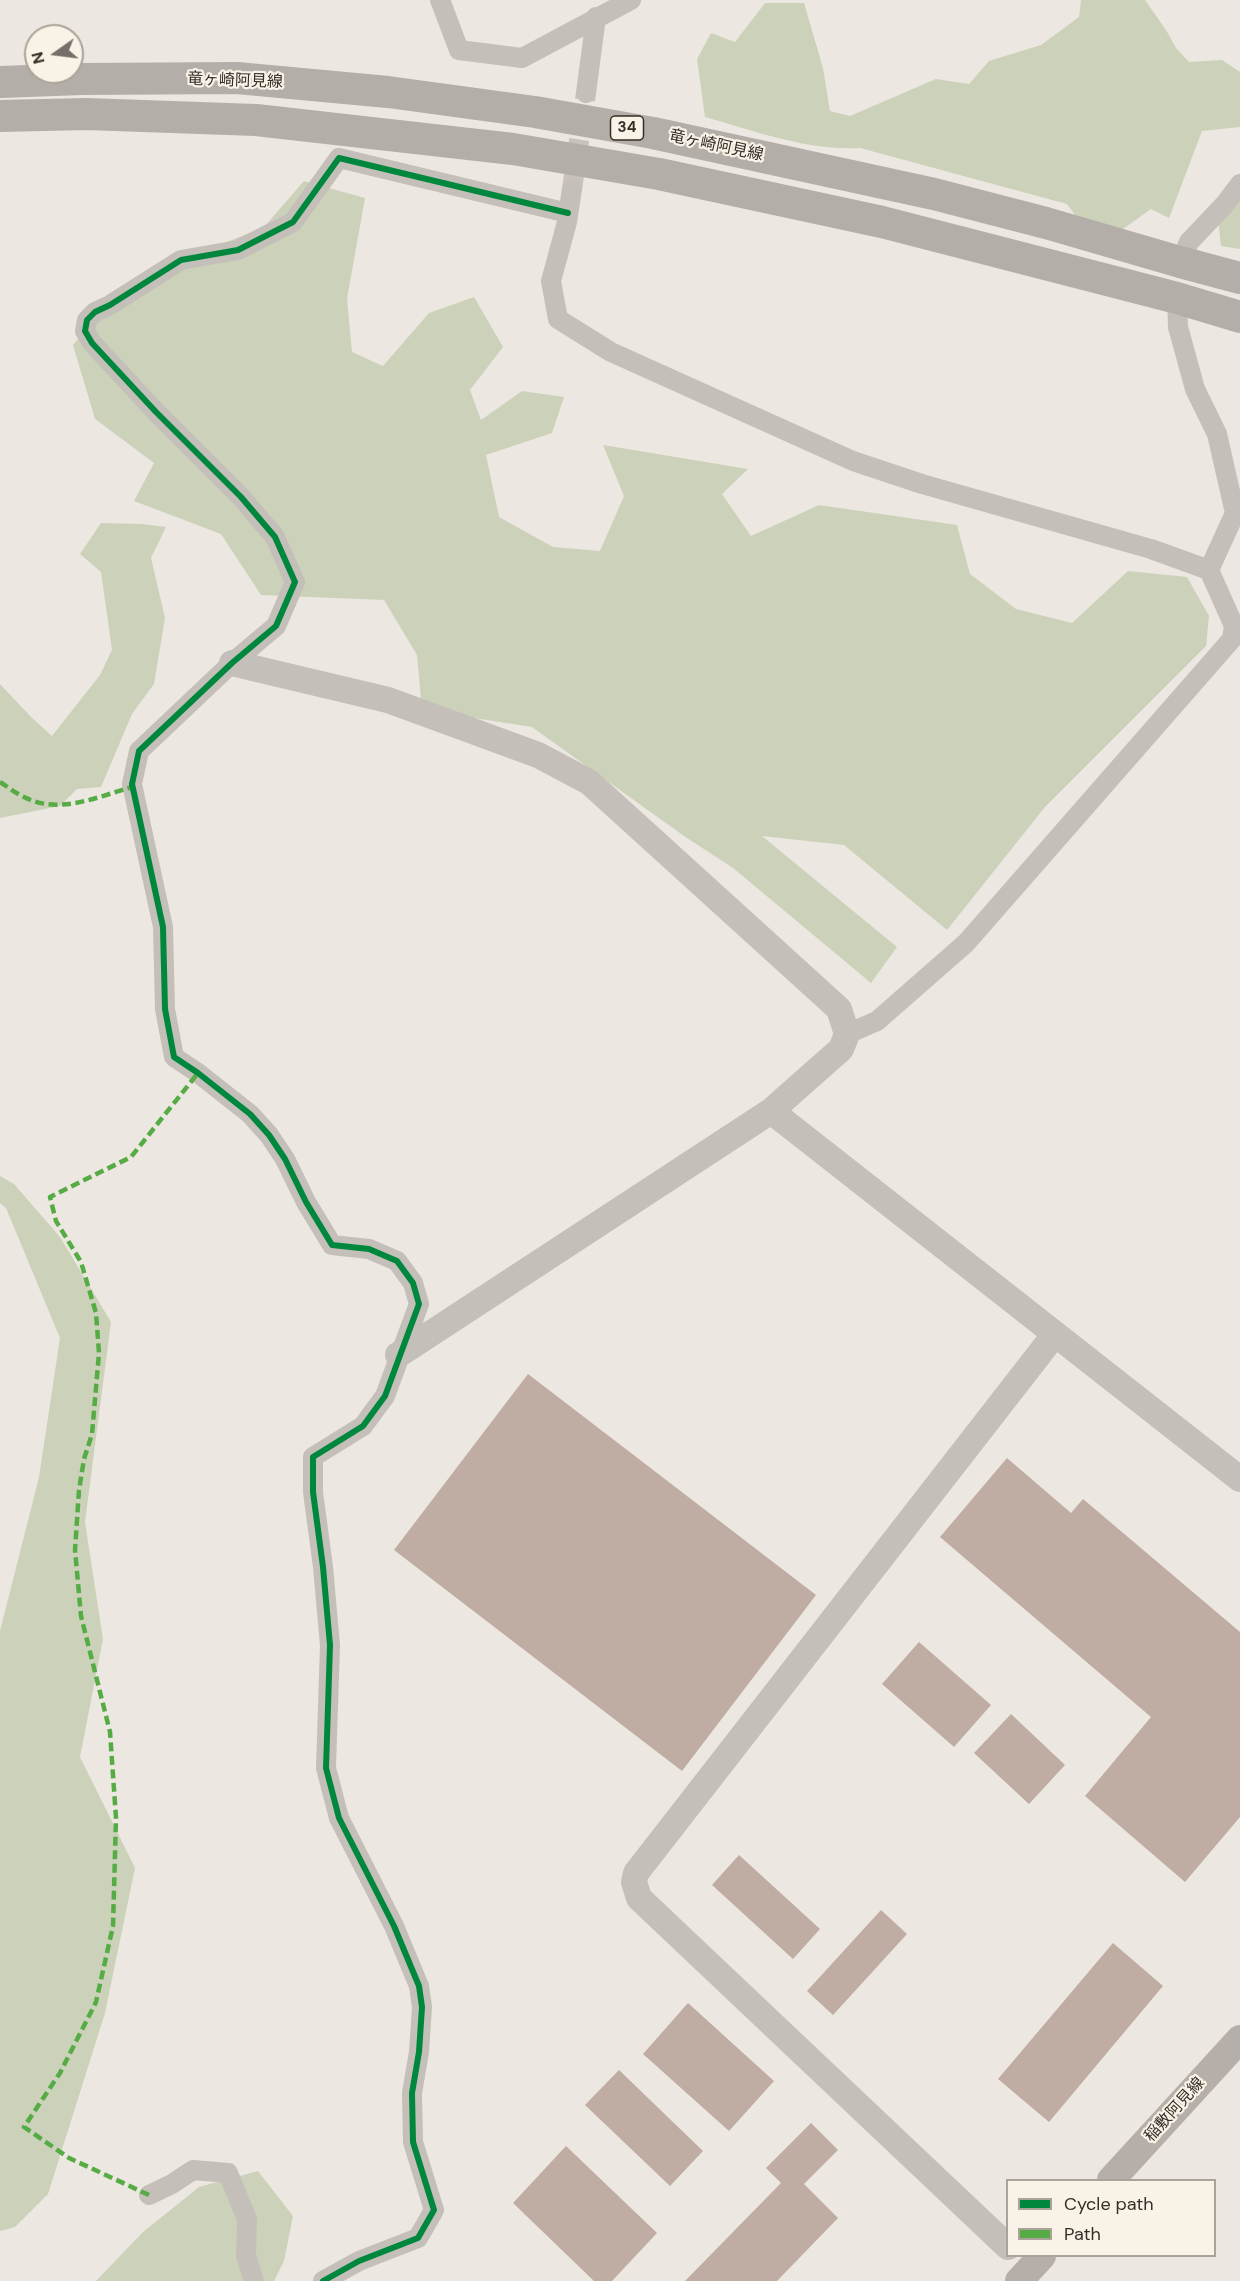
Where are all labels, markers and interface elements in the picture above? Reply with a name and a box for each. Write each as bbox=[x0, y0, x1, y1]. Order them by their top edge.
north arrow bbox=[24, 24, 84, 84]
text: N bbox=[26, 50, 50, 66]
street label: 竜ヶ崎阿見線 bbox=[187, 70, 283, 92]
road number: 34 bbox=[610, 116, 644, 140]
street label: 竜ヶ崎阿見線 bbox=[667, 127, 765, 165]
street label: 稲敷阿見線 bbox=[1141, 2074, 1209, 2146]
legend bbox=[1006, 2179, 1216, 2257]
text: Cycle path bbox=[1064, 2192, 1154, 2216]
text: Path bbox=[1064, 2222, 1101, 2246]

